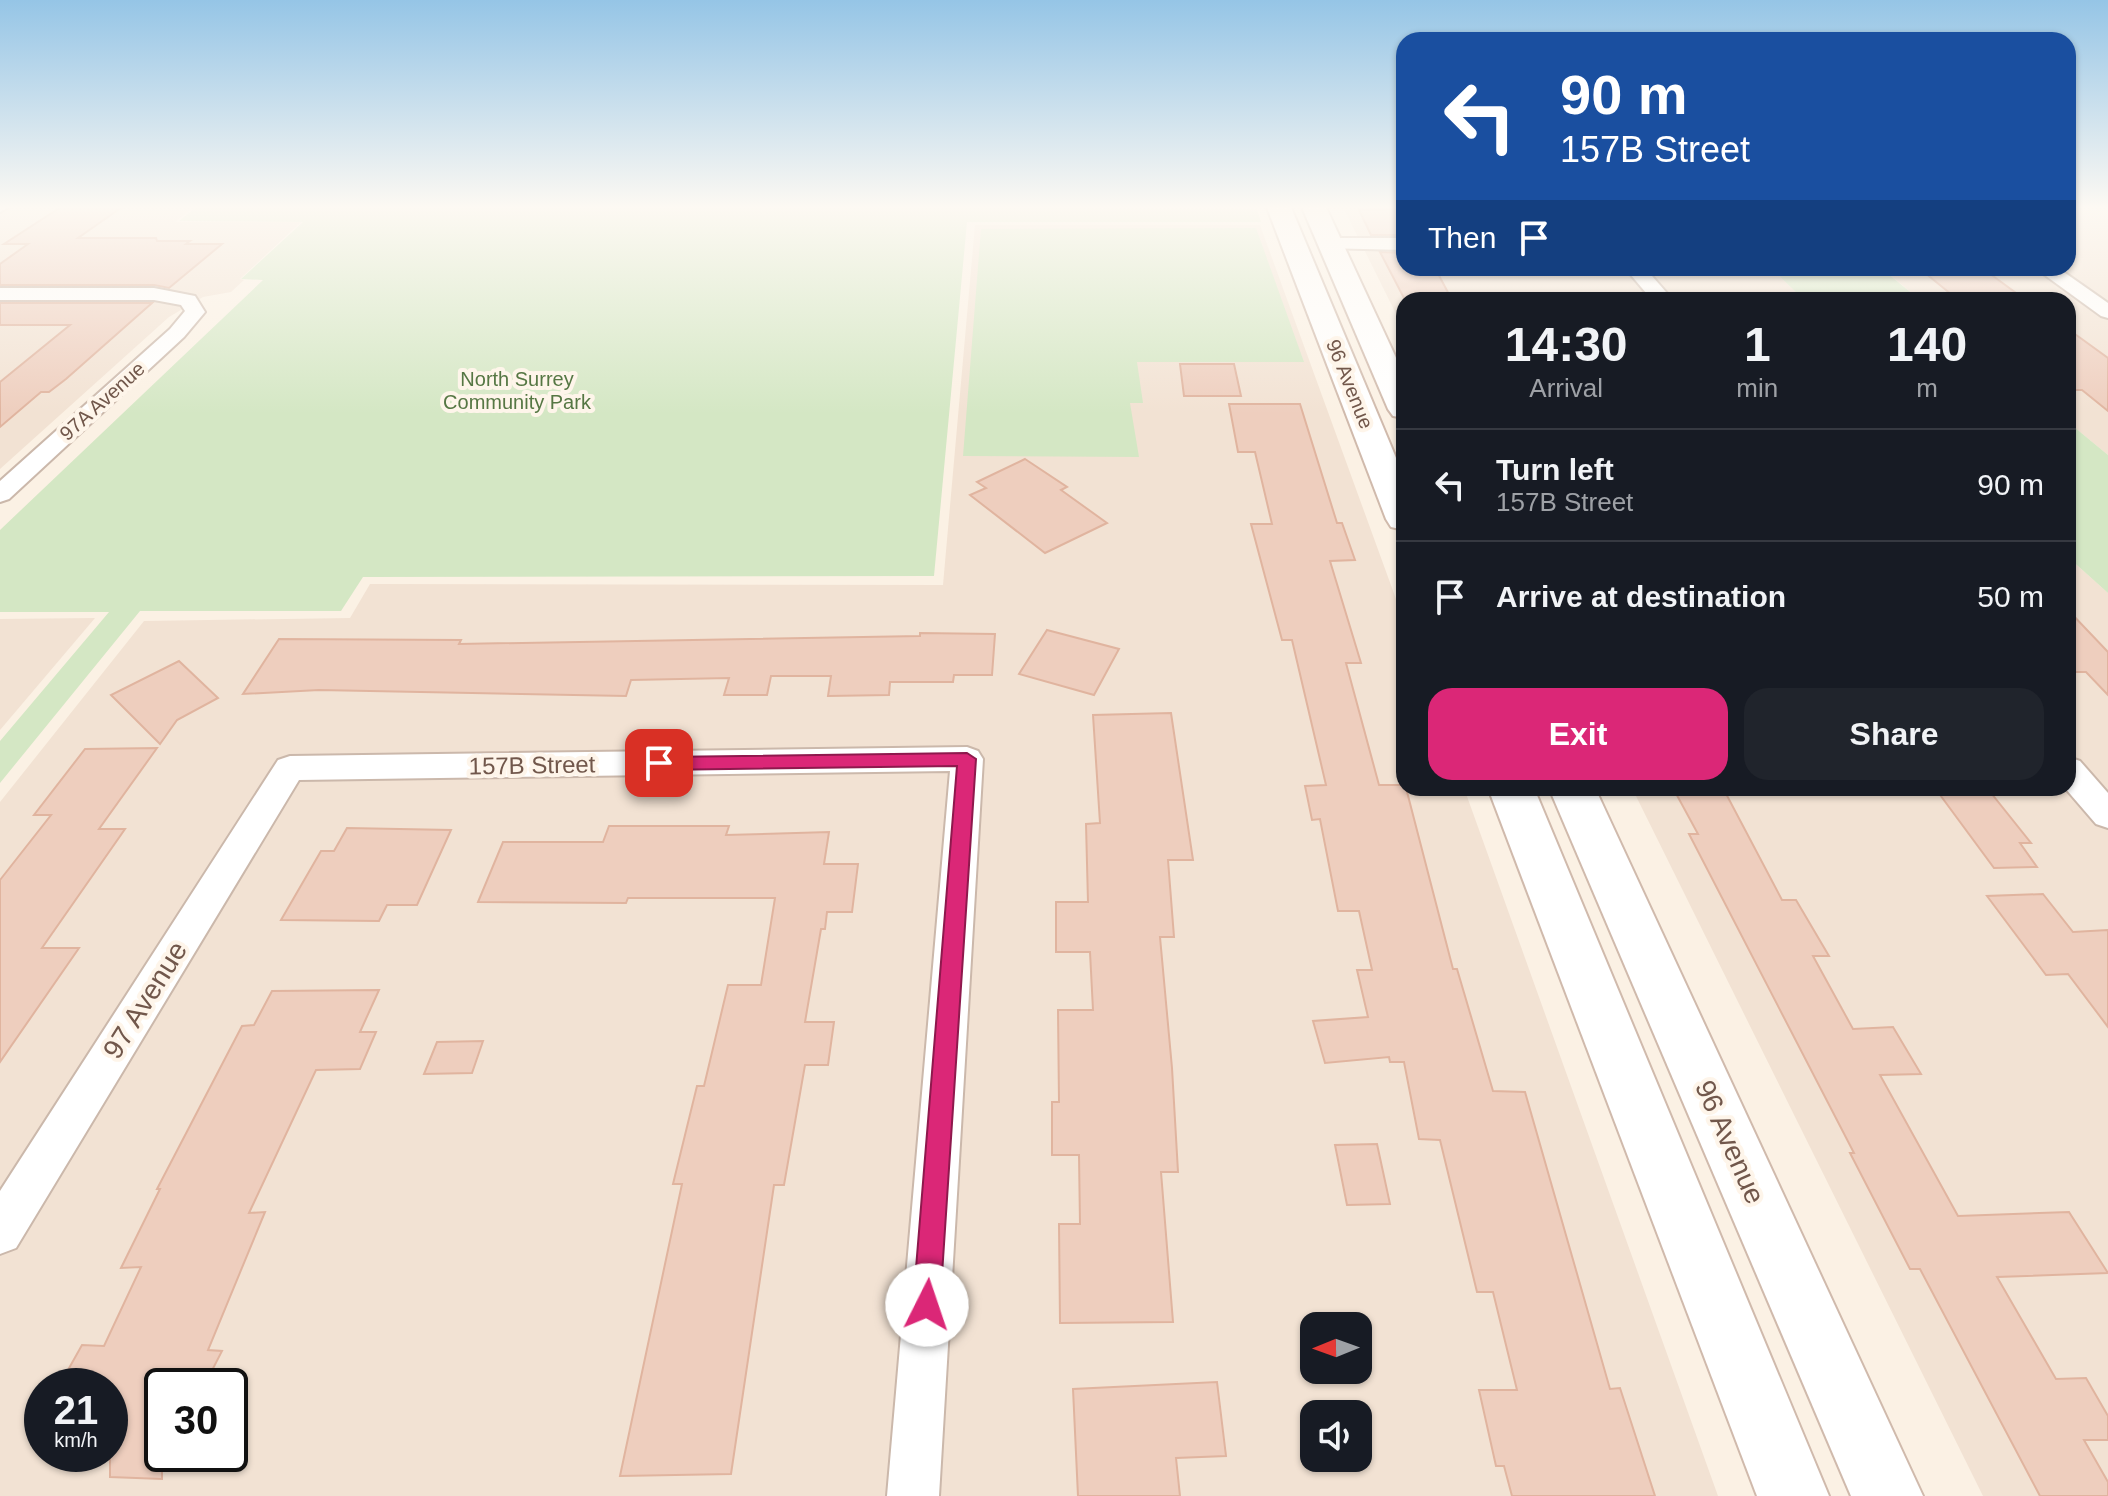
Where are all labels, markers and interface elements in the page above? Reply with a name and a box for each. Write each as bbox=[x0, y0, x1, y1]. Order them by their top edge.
text: 90 m bbox=[1560, 63, 1688, 126]
icon: left bbox=[1428, 64, 1532, 168]
text: 157B Street bbox=[1560, 129, 1750, 170]
icon: arrive bbox=[1512, 216, 1556, 260]
text: Then bbox=[1428, 221, 1496, 254]
text: 14:30 bbox=[1505, 318, 1628, 371]
text: 1 bbox=[1744, 318, 1771, 371]
text: 140 bbox=[1887, 318, 1967, 371]
street label: 96 Avenue bbox=[1322, 336, 1378, 432]
street label: 97A Avenue bbox=[55, 357, 149, 445]
park label: North Surrey Community Park bbox=[443, 368, 592, 413]
text: Arrival bbox=[1529, 373, 1603, 403]
text: min bbox=[1736, 373, 1778, 403]
text: m bbox=[1916, 373, 1938, 403]
text: Turn left bbox=[1496, 453, 1614, 486]
icon: left bbox=[1428, 463, 1472, 507]
text: 90 m bbox=[1977, 468, 2044, 501]
text: 157B Street bbox=[1496, 487, 1633, 517]
icon: arrive bbox=[1428, 575, 1472, 619]
text: Arrive at destination bbox=[1496, 580, 1786, 613]
text: 50 m bbox=[1977, 580, 2044, 613]
button: Exit bbox=[1428, 688, 1728, 780]
button: Share bbox=[1744, 688, 2044, 780]
pin bbox=[625, 729, 693, 797]
icon: arrive bbox=[637, 741, 681, 785]
street label: 157B Street bbox=[468, 750, 596, 780]
street label: 97 Avenue bbox=[97, 936, 193, 1064]
street label: 96 Avenue bbox=[1689, 1075, 1771, 1209]
position arrow bbox=[885, 1263, 969, 1347]
north arrow bbox=[1300, 1312, 1372, 1384]
map controls bbox=[1300, 1312, 1372, 1472]
speed limit sign: 30 bbox=[144, 1368, 248, 1472]
text: 21 bbox=[54, 1388, 98, 1432]
button: sound bbox=[1300, 1400, 1372, 1472]
text: km/h bbox=[54, 1429, 98, 1451]

